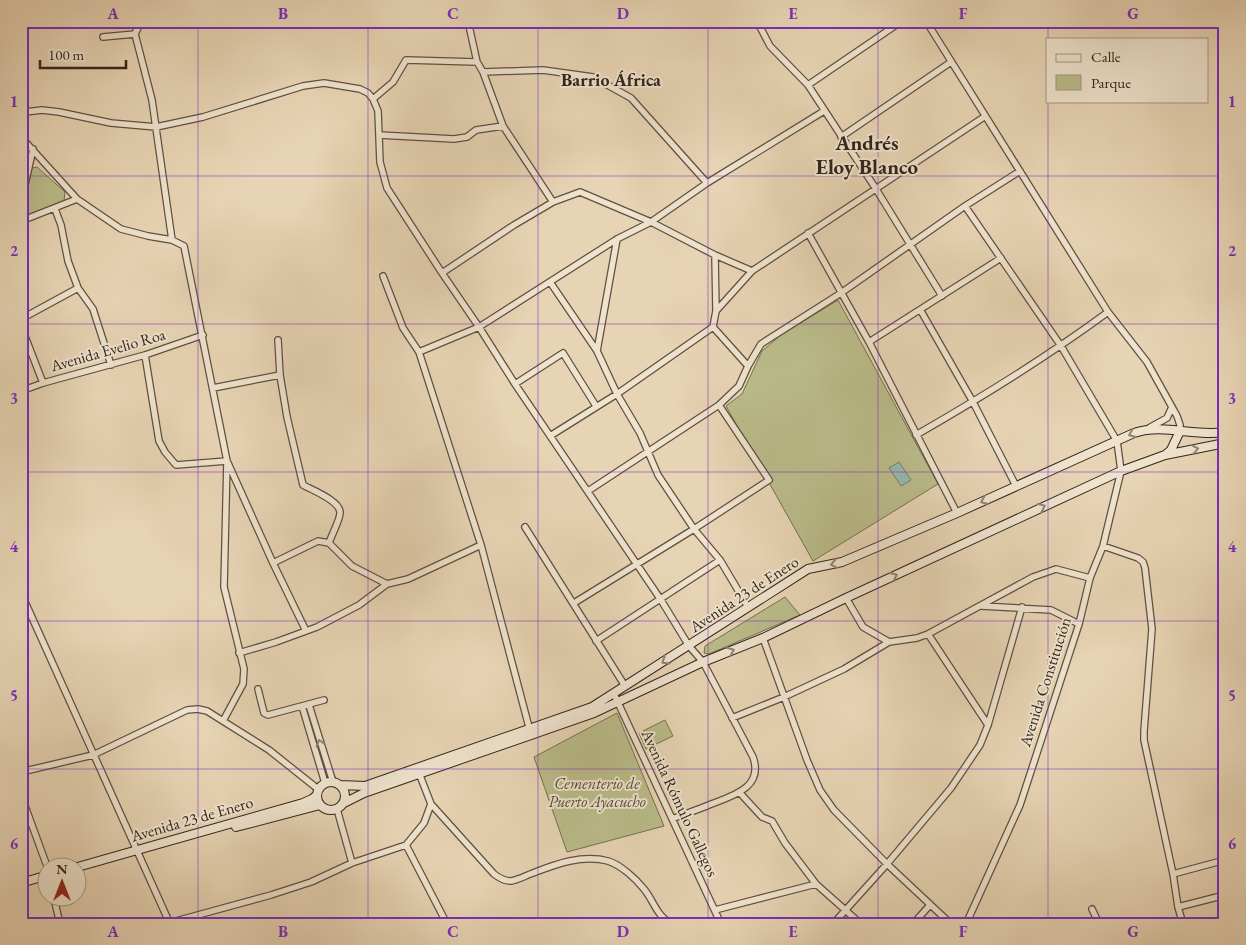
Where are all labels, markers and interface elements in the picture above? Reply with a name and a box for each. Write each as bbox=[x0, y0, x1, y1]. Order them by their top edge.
text: A bbox=[106, 3, 119, 24]
text: B bbox=[278, 3, 288, 24]
text: C bbox=[447, 3, 459, 24]
text: D bbox=[617, 3, 629, 24]
text: E bbox=[788, 3, 798, 24]
text: F bbox=[959, 3, 968, 24]
text: G bbox=[1127, 3, 1139, 24]
scale bar bbox=[40, 38, 126, 70]
legend bbox=[1046, 38, 1208, 102]
text: 100 m bbox=[48, 45, 85, 64]
text: Calle bbox=[1091, 47, 1121, 66]
district label: Barrio África bbox=[561, 68, 661, 91]
text: Parque bbox=[1091, 73, 1131, 92]
text: 1 bbox=[10, 91, 18, 112]
text: 1 bbox=[1228, 91, 1236, 112]
district label: Andrés Eloy Blanco bbox=[816, 129, 919, 180]
text: 2 bbox=[10, 240, 19, 261]
text: 2 bbox=[1228, 240, 1237, 261]
street label: Avenida Evelio Roa bbox=[47, 323, 168, 377]
text: 3 bbox=[10, 388, 18, 409]
text: 3 bbox=[1228, 388, 1236, 409]
one-way arrow bbox=[1128, 428, 1137, 439]
one-way arrow bbox=[1190, 444, 1199, 455]
one-way arrow bbox=[980, 494, 989, 505]
one-way arrow bbox=[1037, 503, 1046, 514]
text: 4 bbox=[10, 536, 19, 557]
text: 4 bbox=[1228, 536, 1237, 557]
street label: Avenida 23 de Enero bbox=[685, 551, 803, 638]
one-way arrow bbox=[830, 558, 839, 568]
one-way arrow bbox=[889, 571, 898, 582]
street label: Avenida Constitución bbox=[1014, 614, 1076, 750]
one-way arrow bbox=[726, 647, 735, 657]
one-way arrow bbox=[661, 655, 670, 664]
text: 5 bbox=[10, 685, 18, 706]
text: 5 bbox=[1228, 685, 1236, 706]
street label: Avenida Rómulo Gallegos bbox=[636, 725, 723, 880]
one-way arrow bbox=[316, 740, 326, 748]
park label: Cementerio de Puerto Ayacucho bbox=[548, 773, 646, 812]
street label: Avenida 23 de Enero bbox=[128, 792, 255, 847]
text: 6 bbox=[10, 833, 19, 854]
text: 6 bbox=[1228, 833, 1237, 854]
north arrow bbox=[38, 858, 88, 908]
text: N bbox=[56, 860, 68, 878]
text: A bbox=[106, 921, 119, 942]
text: B bbox=[278, 921, 288, 942]
text: C bbox=[447, 921, 459, 942]
text: D bbox=[617, 921, 629, 942]
text: E bbox=[788, 921, 798, 942]
text: F bbox=[959, 921, 968, 942]
text: G bbox=[1127, 921, 1139, 942]

